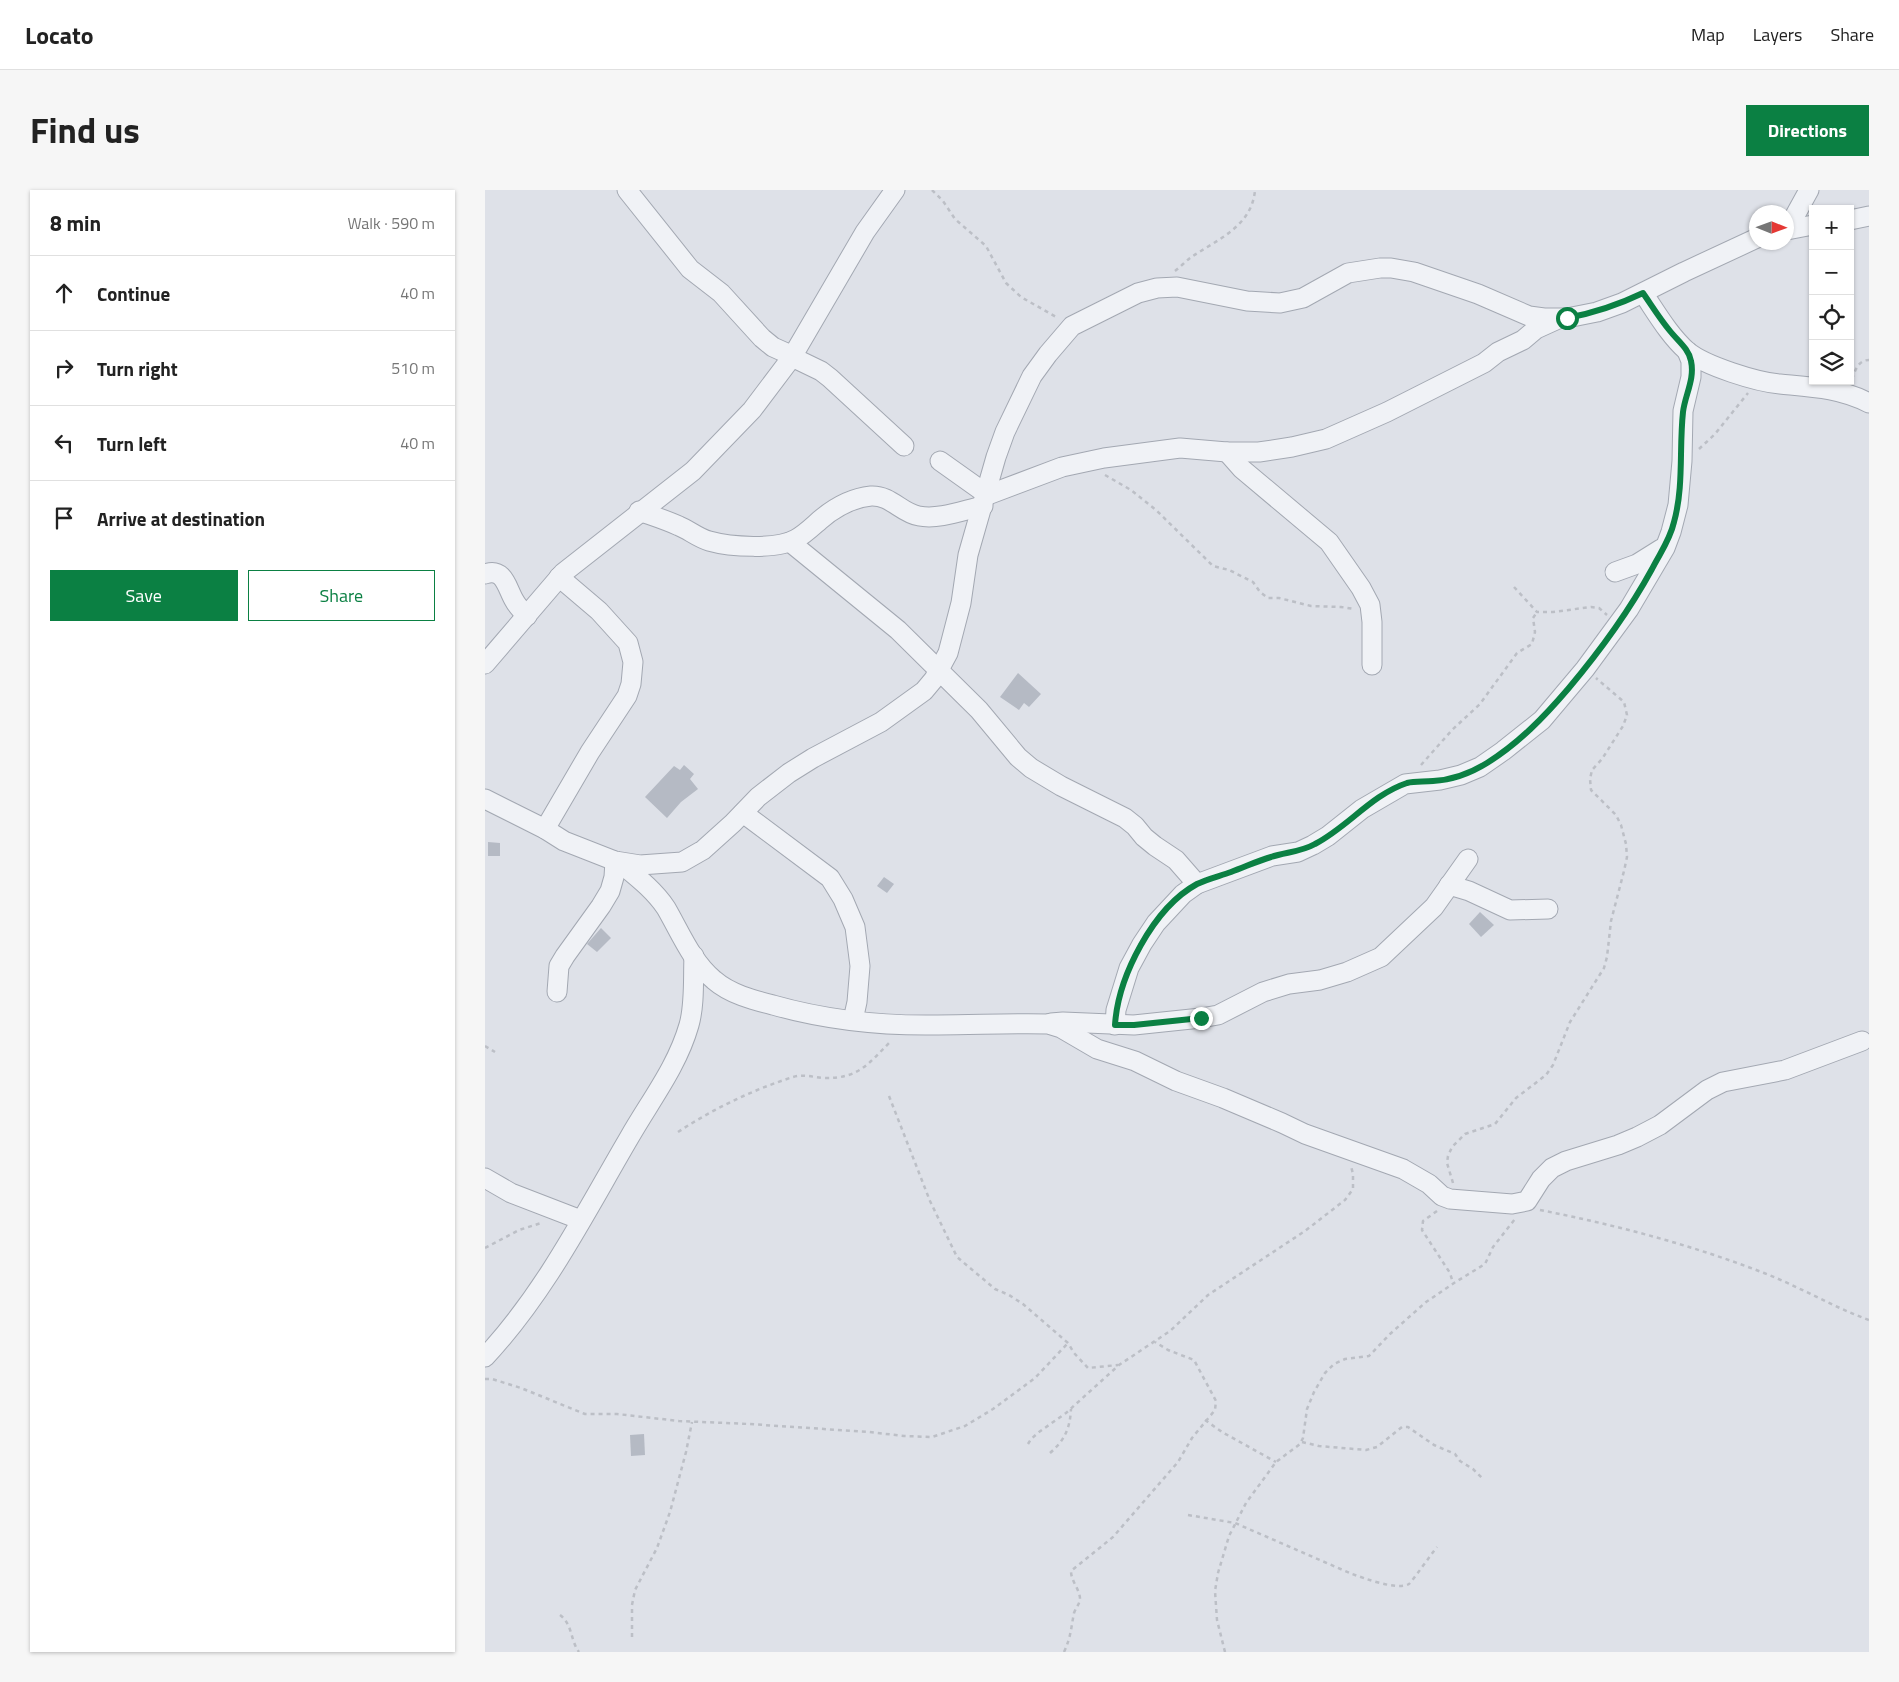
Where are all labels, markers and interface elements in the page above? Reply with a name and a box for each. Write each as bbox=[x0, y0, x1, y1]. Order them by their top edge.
text: Locato bbox=[25, 17, 94, 53]
text: Map bbox=[1691, 21, 1725, 48]
text: Layers bbox=[1753, 21, 1802, 48]
text: Share bbox=[1830, 21, 1874, 48]
text: Find us bbox=[30, 103, 140, 157]
button: Directions bbox=[1746, 105, 1869, 156]
north arrow bbox=[1749, 205, 1794, 250]
map controls bbox=[1809, 205, 1854, 385]
button: + bbox=[1809, 205, 1854, 250]
text: 8 min bbox=[50, 207, 101, 239]
text: Walk · 590 m bbox=[347, 211, 435, 235]
button: − bbox=[1809, 250, 1854, 295]
icon: ahead bbox=[50, 279, 78, 307]
text: Continue bbox=[97, 279, 170, 308]
text: 40 m bbox=[400, 281, 435, 305]
button: locate bbox=[1809, 295, 1854, 340]
route start bbox=[1556, 307, 1579, 330]
button: layers bbox=[1809, 340, 1854, 385]
icon: right bbox=[50, 354, 78, 382]
text: Turn right bbox=[97, 354, 178, 383]
text: 510 m bbox=[391, 356, 435, 380]
icon: left bbox=[50, 429, 78, 457]
text: Turn left bbox=[97, 429, 167, 458]
text: 40 m bbox=[400, 431, 435, 455]
icon: arrive bbox=[50, 504, 78, 532]
text: Arrive at destination bbox=[97, 504, 265, 533]
button: Save bbox=[50, 570, 238, 621]
button: Share bbox=[248, 570, 435, 621]
route end bbox=[1190, 1007, 1213, 1030]

